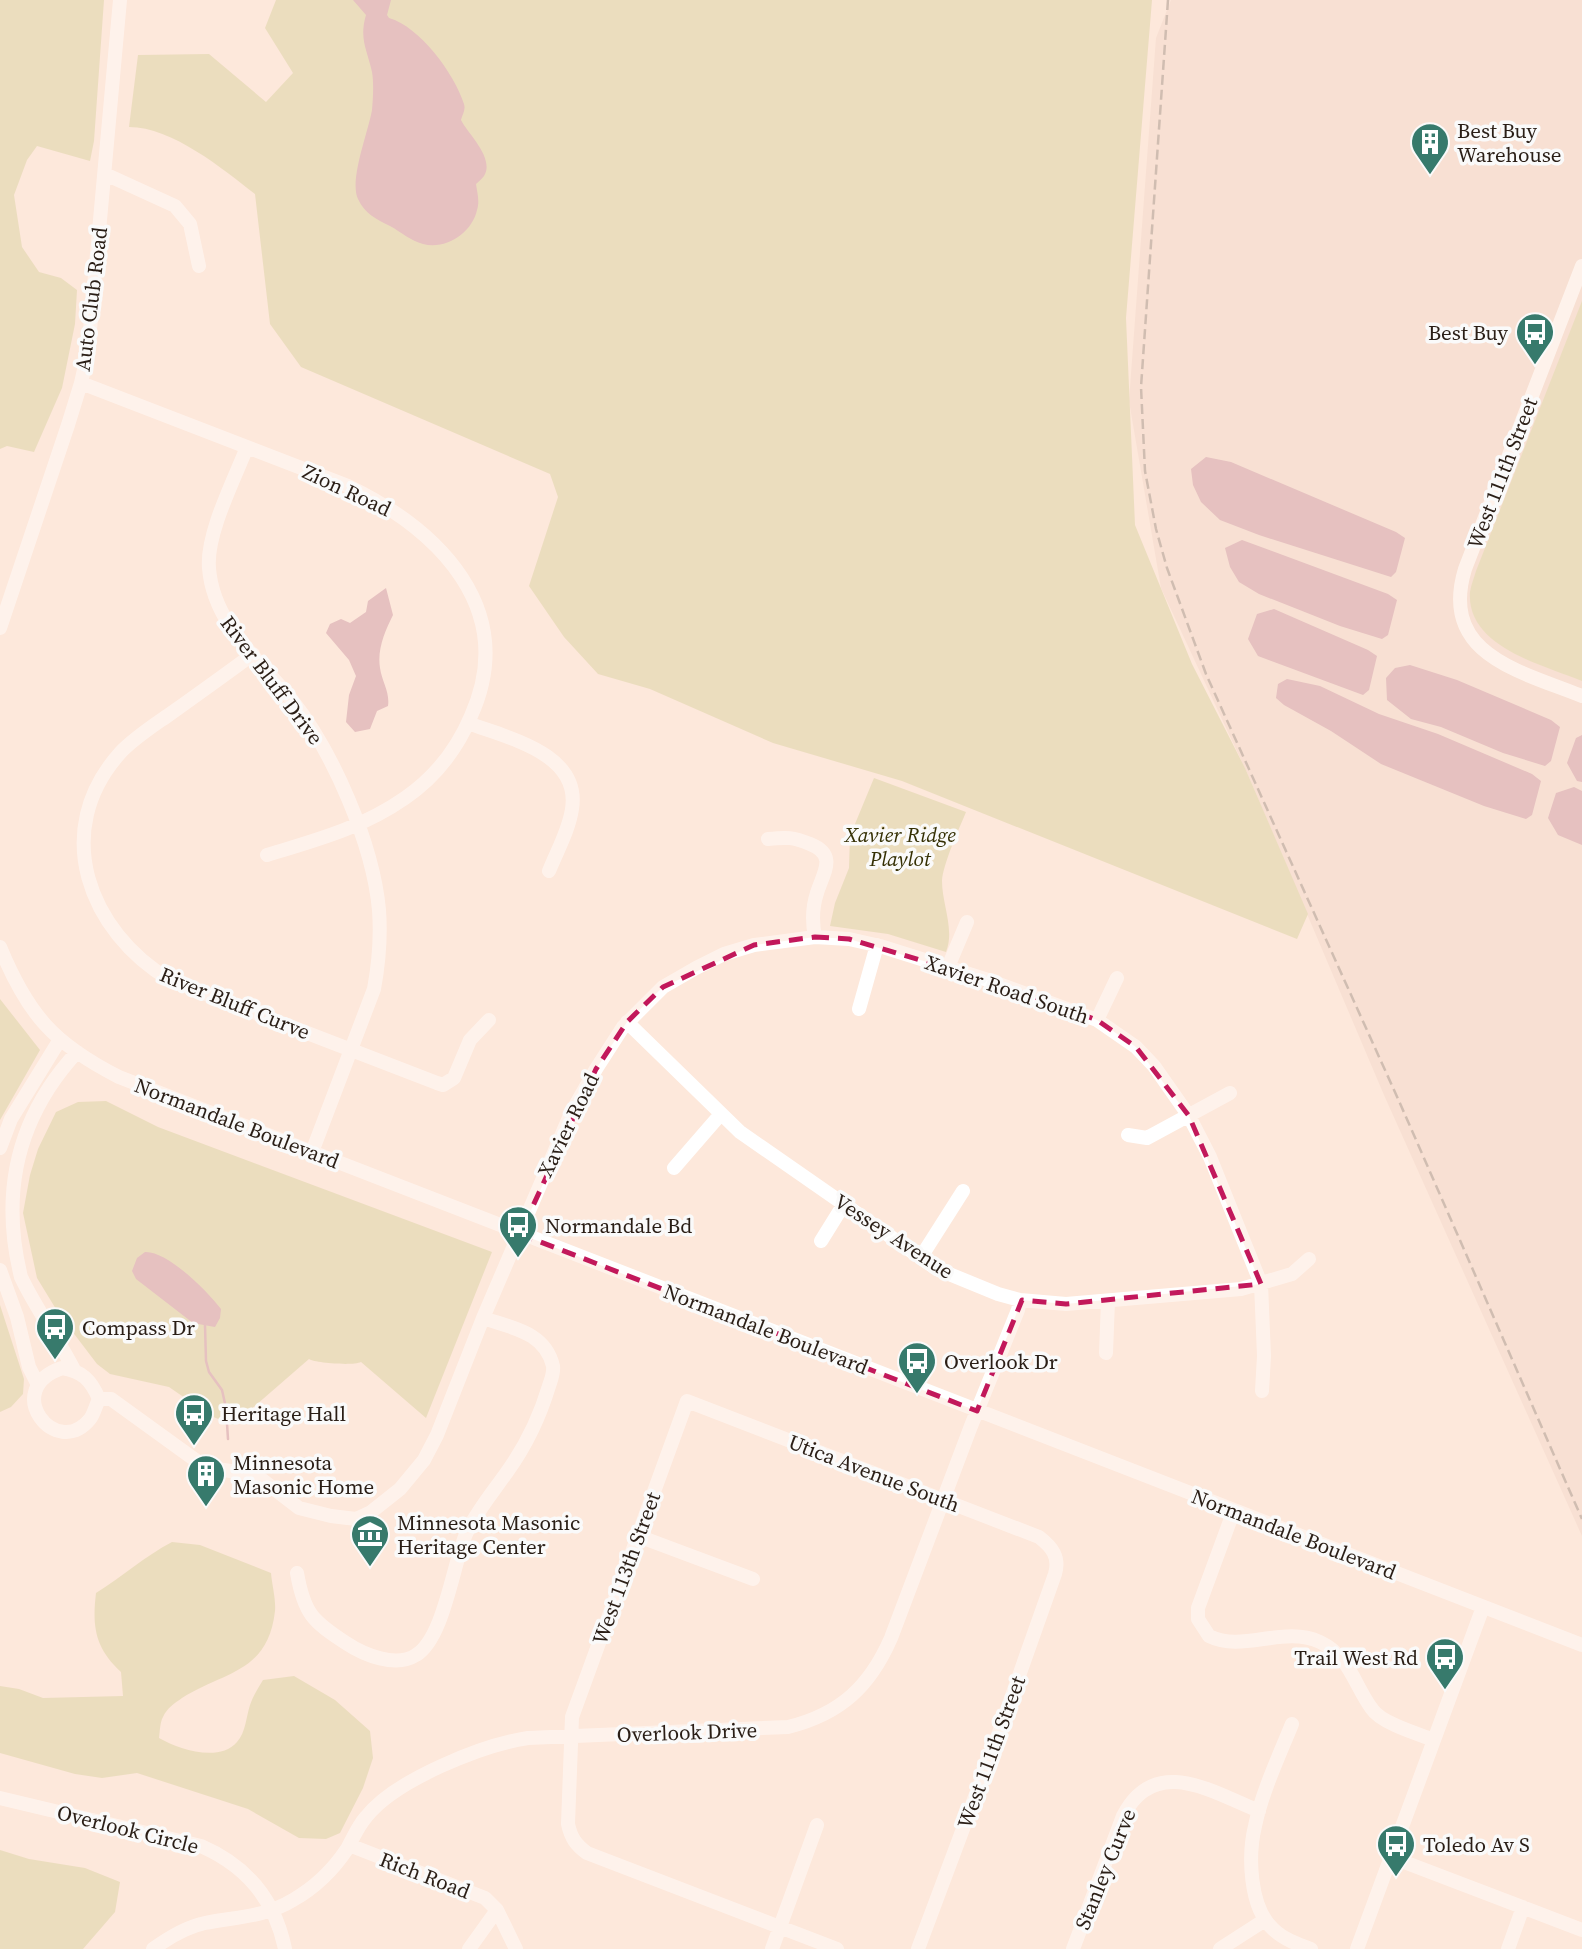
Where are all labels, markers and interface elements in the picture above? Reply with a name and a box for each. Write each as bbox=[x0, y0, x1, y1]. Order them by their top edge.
place label: Best Buy Warehouse bbox=[1457, 116, 1562, 169]
building icon: Best Buy Warehouse bbox=[1409, 121, 1451, 176]
street label: Auto Club Road bbox=[68, 225, 114, 373]
bus stop icon: Best Buy bbox=[1514, 311, 1556, 366]
place label: Best Buy bbox=[1428, 318, 1508, 347]
street label: West 111th Street bbox=[1460, 393, 1544, 553]
street label: Zion Road bbox=[298, 457, 396, 523]
street label: River Bluff Drive bbox=[214, 609, 330, 751]
park label: Xavier Ridge Playlot bbox=[843, 820, 956, 873]
street label: Xavier Road South bbox=[921, 947, 1093, 1031]
street label: River Bluff Curve bbox=[156, 960, 314, 1046]
street label: Xavier Road bbox=[530, 1068, 606, 1182]
street label: Normandale Boulevard bbox=[130, 1071, 344, 1175]
street label: Vessey Avenue bbox=[829, 1187, 959, 1285]
bus stop icon: Normandale Bd bbox=[497, 1204, 539, 1259]
place label: Normandale Bd bbox=[545, 1211, 692, 1240]
street label: Normandale Boulevard bbox=[659, 1277, 873, 1381]
bus stop icon: Compass Dr bbox=[34, 1306, 76, 1361]
place label: Compass Dr bbox=[82, 1313, 195, 1342]
bus stop icon: Overlook Dr bbox=[896, 1340, 938, 1395]
place label: Overlook Dr bbox=[944, 1347, 1058, 1376]
bus stop icon: Heritage Hall bbox=[173, 1392, 215, 1447]
place label: Heritage Hall bbox=[221, 1399, 346, 1428]
street label: Utica Avenue South bbox=[784, 1427, 964, 1519]
place label: Minnesota Masonic Home bbox=[233, 1448, 374, 1501]
building icon: Minnesota Masonic Home bbox=[185, 1453, 227, 1508]
street label: Normandale Boulevard bbox=[1187, 1482, 1401, 1586]
street label: West 113th Street bbox=[585, 1488, 667, 1648]
place label: Minnesota Masonic Heritage Center bbox=[397, 1508, 580, 1561]
museum icon: Minnesota Masonic Heritage Center bbox=[349, 1513, 391, 1568]
bus stop icon: Trail West Rd bbox=[1424, 1636, 1466, 1691]
place label: Trail West Rd bbox=[1294, 1643, 1418, 1672]
street label: West 111th Street bbox=[950, 1672, 1032, 1832]
street label: Overlook Drive bbox=[616, 1715, 758, 1749]
street label: Overlook Circle bbox=[54, 1797, 202, 1861]
street label: Stanley Curve bbox=[1068, 1804, 1142, 1934]
bus stop icon: Toledo Av S bbox=[1375, 1823, 1417, 1878]
place label: Toledo Av S bbox=[1423, 1830, 1530, 1859]
street label: Rich Road bbox=[375, 1844, 475, 1906]

